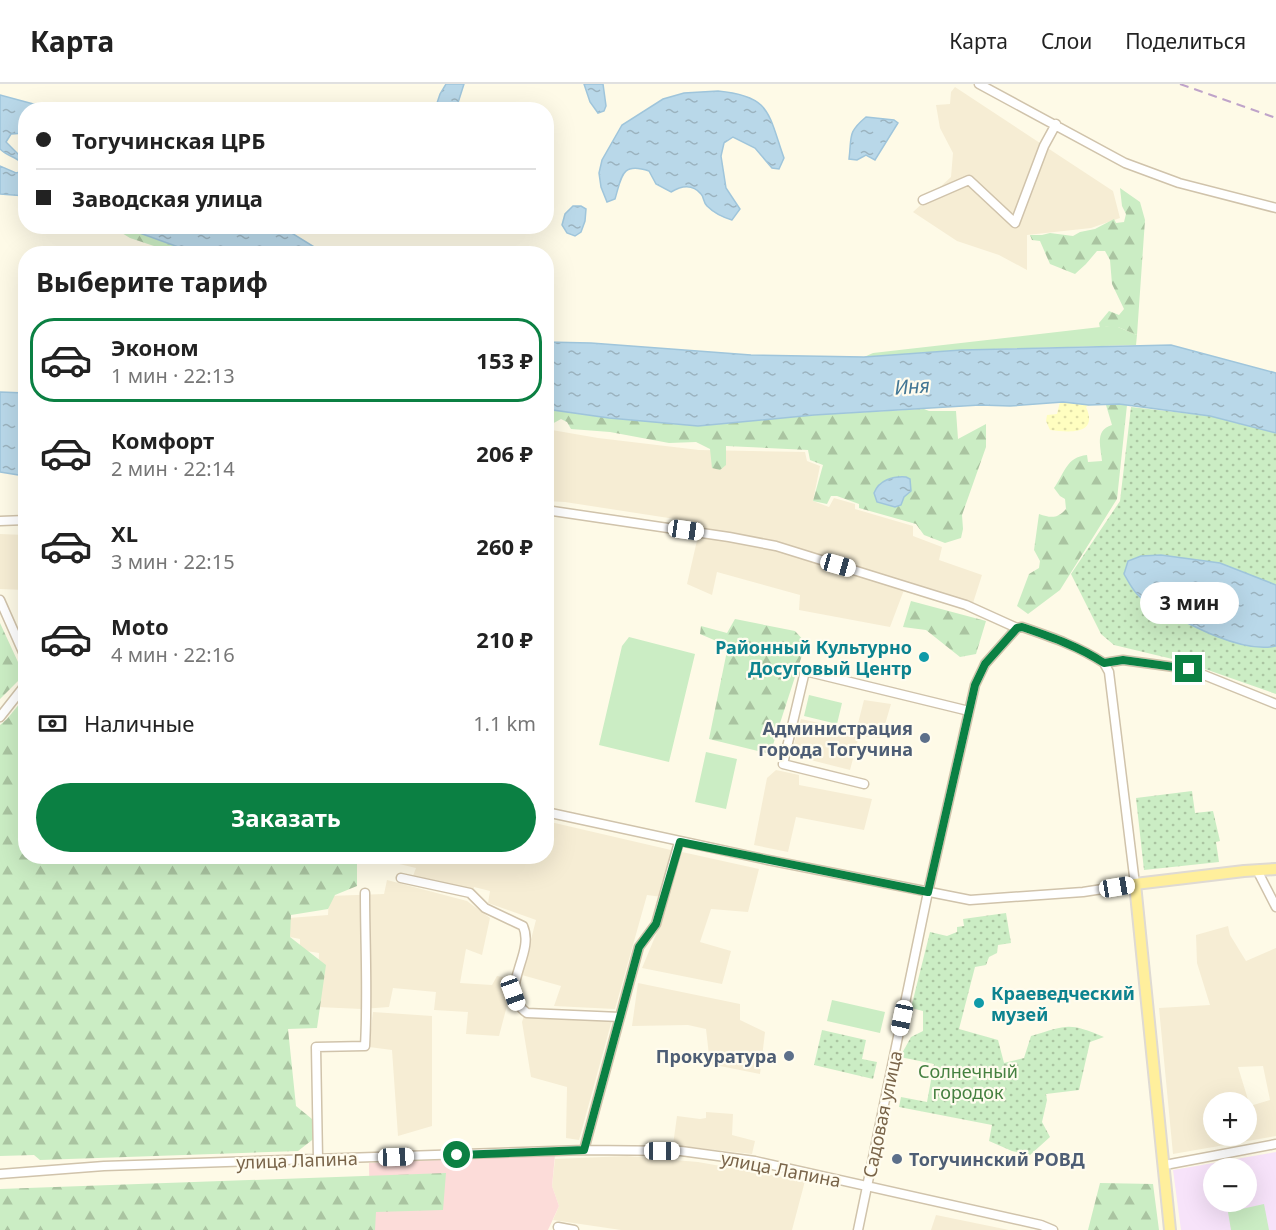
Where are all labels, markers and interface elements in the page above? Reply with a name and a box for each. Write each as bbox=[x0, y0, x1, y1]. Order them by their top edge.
text: Карта bbox=[30, 22, 114, 60]
text: Карта bbox=[949, 27, 1008, 55]
text: Слои bbox=[1041, 27, 1092, 55]
text: Поделиться bbox=[1125, 27, 1246, 55]
text: Тогучинская ЦРБ bbox=[72, 125, 266, 155]
text: Заводская улица bbox=[72, 183, 263, 213]
text: Выберите тариф bbox=[36, 263, 268, 300]
text: Эконом bbox=[111, 332, 199, 362]
icon: car bbox=[39, 333, 93, 387]
text: 153 ₽ bbox=[476, 345, 533, 375]
text: 1 мин · 22:13 bbox=[111, 362, 235, 389]
water label: Иня bbox=[893, 371, 931, 401]
text: Комфорт bbox=[111, 425, 214, 455]
icon: car bbox=[39, 426, 93, 480]
text: 206 ₽ bbox=[476, 438, 533, 468]
text: 2 мин · 22:14 bbox=[111, 455, 235, 482]
text: XL bbox=[111, 518, 138, 548]
icon: car bbox=[39, 519, 93, 573]
car bbox=[667, 519, 705, 541]
text: 260 ₽ bbox=[476, 531, 533, 561]
text: 3 мин · 22:15 bbox=[111, 548, 235, 575]
car bbox=[818, 551, 858, 579]
callout: 3 мин bbox=[1140, 582, 1238, 624]
text: 3 мин bbox=[1160, 589, 1219, 616]
text: Moto bbox=[111, 611, 169, 641]
icon: car bbox=[39, 612, 93, 666]
text: 210 ₽ bbox=[476, 624, 533, 654]
place label: Районный Культурно Досуговый Центр bbox=[715, 635, 912, 680]
text: 4 мин · 22:16 bbox=[111, 641, 235, 668]
marker: Районный Культурно Досуговый Центр bbox=[917, 650, 931, 664]
route end bbox=[1175, 655, 1202, 682]
icon: cash bbox=[36, 707, 69, 740]
text: Наличные bbox=[84, 708, 194, 738]
text: 1.1 km bbox=[473, 710, 536, 737]
place label: Администрация города Тогучина bbox=[758, 716, 913, 761]
marker: Администрация города Тогучина bbox=[918, 731, 932, 745]
button: Заказать bbox=[36, 783, 536, 852]
car bbox=[1098, 875, 1136, 899]
car bbox=[498, 973, 528, 1013]
place label: Краеведческий музей bbox=[991, 981, 1135, 1026]
marker: Краеведческий музей bbox=[972, 996, 986, 1010]
car bbox=[889, 999, 915, 1037]
place label: Прокуратура bbox=[656, 1044, 777, 1068]
street label: Садовая улица bbox=[857, 1048, 907, 1180]
marker: Прокуратура bbox=[782, 1049, 796, 1063]
park label: Солнечный городок bbox=[918, 1059, 1018, 1104]
map controls bbox=[1203, 1092, 1257, 1212]
button: + bbox=[1203, 1092, 1257, 1146]
route start bbox=[443, 1141, 470, 1168]
car bbox=[644, 1142, 680, 1160]
street label: улица Лапина bbox=[236, 1146, 358, 1174]
street label: улица Лапина bbox=[719, 1146, 843, 1192]
car bbox=[378, 1147, 414, 1167]
place label: Тогучинский РОВД bbox=[909, 1147, 1085, 1171]
marker: Тогучинский РОВД bbox=[890, 1152, 904, 1166]
button: − bbox=[1203, 1158, 1257, 1212]

